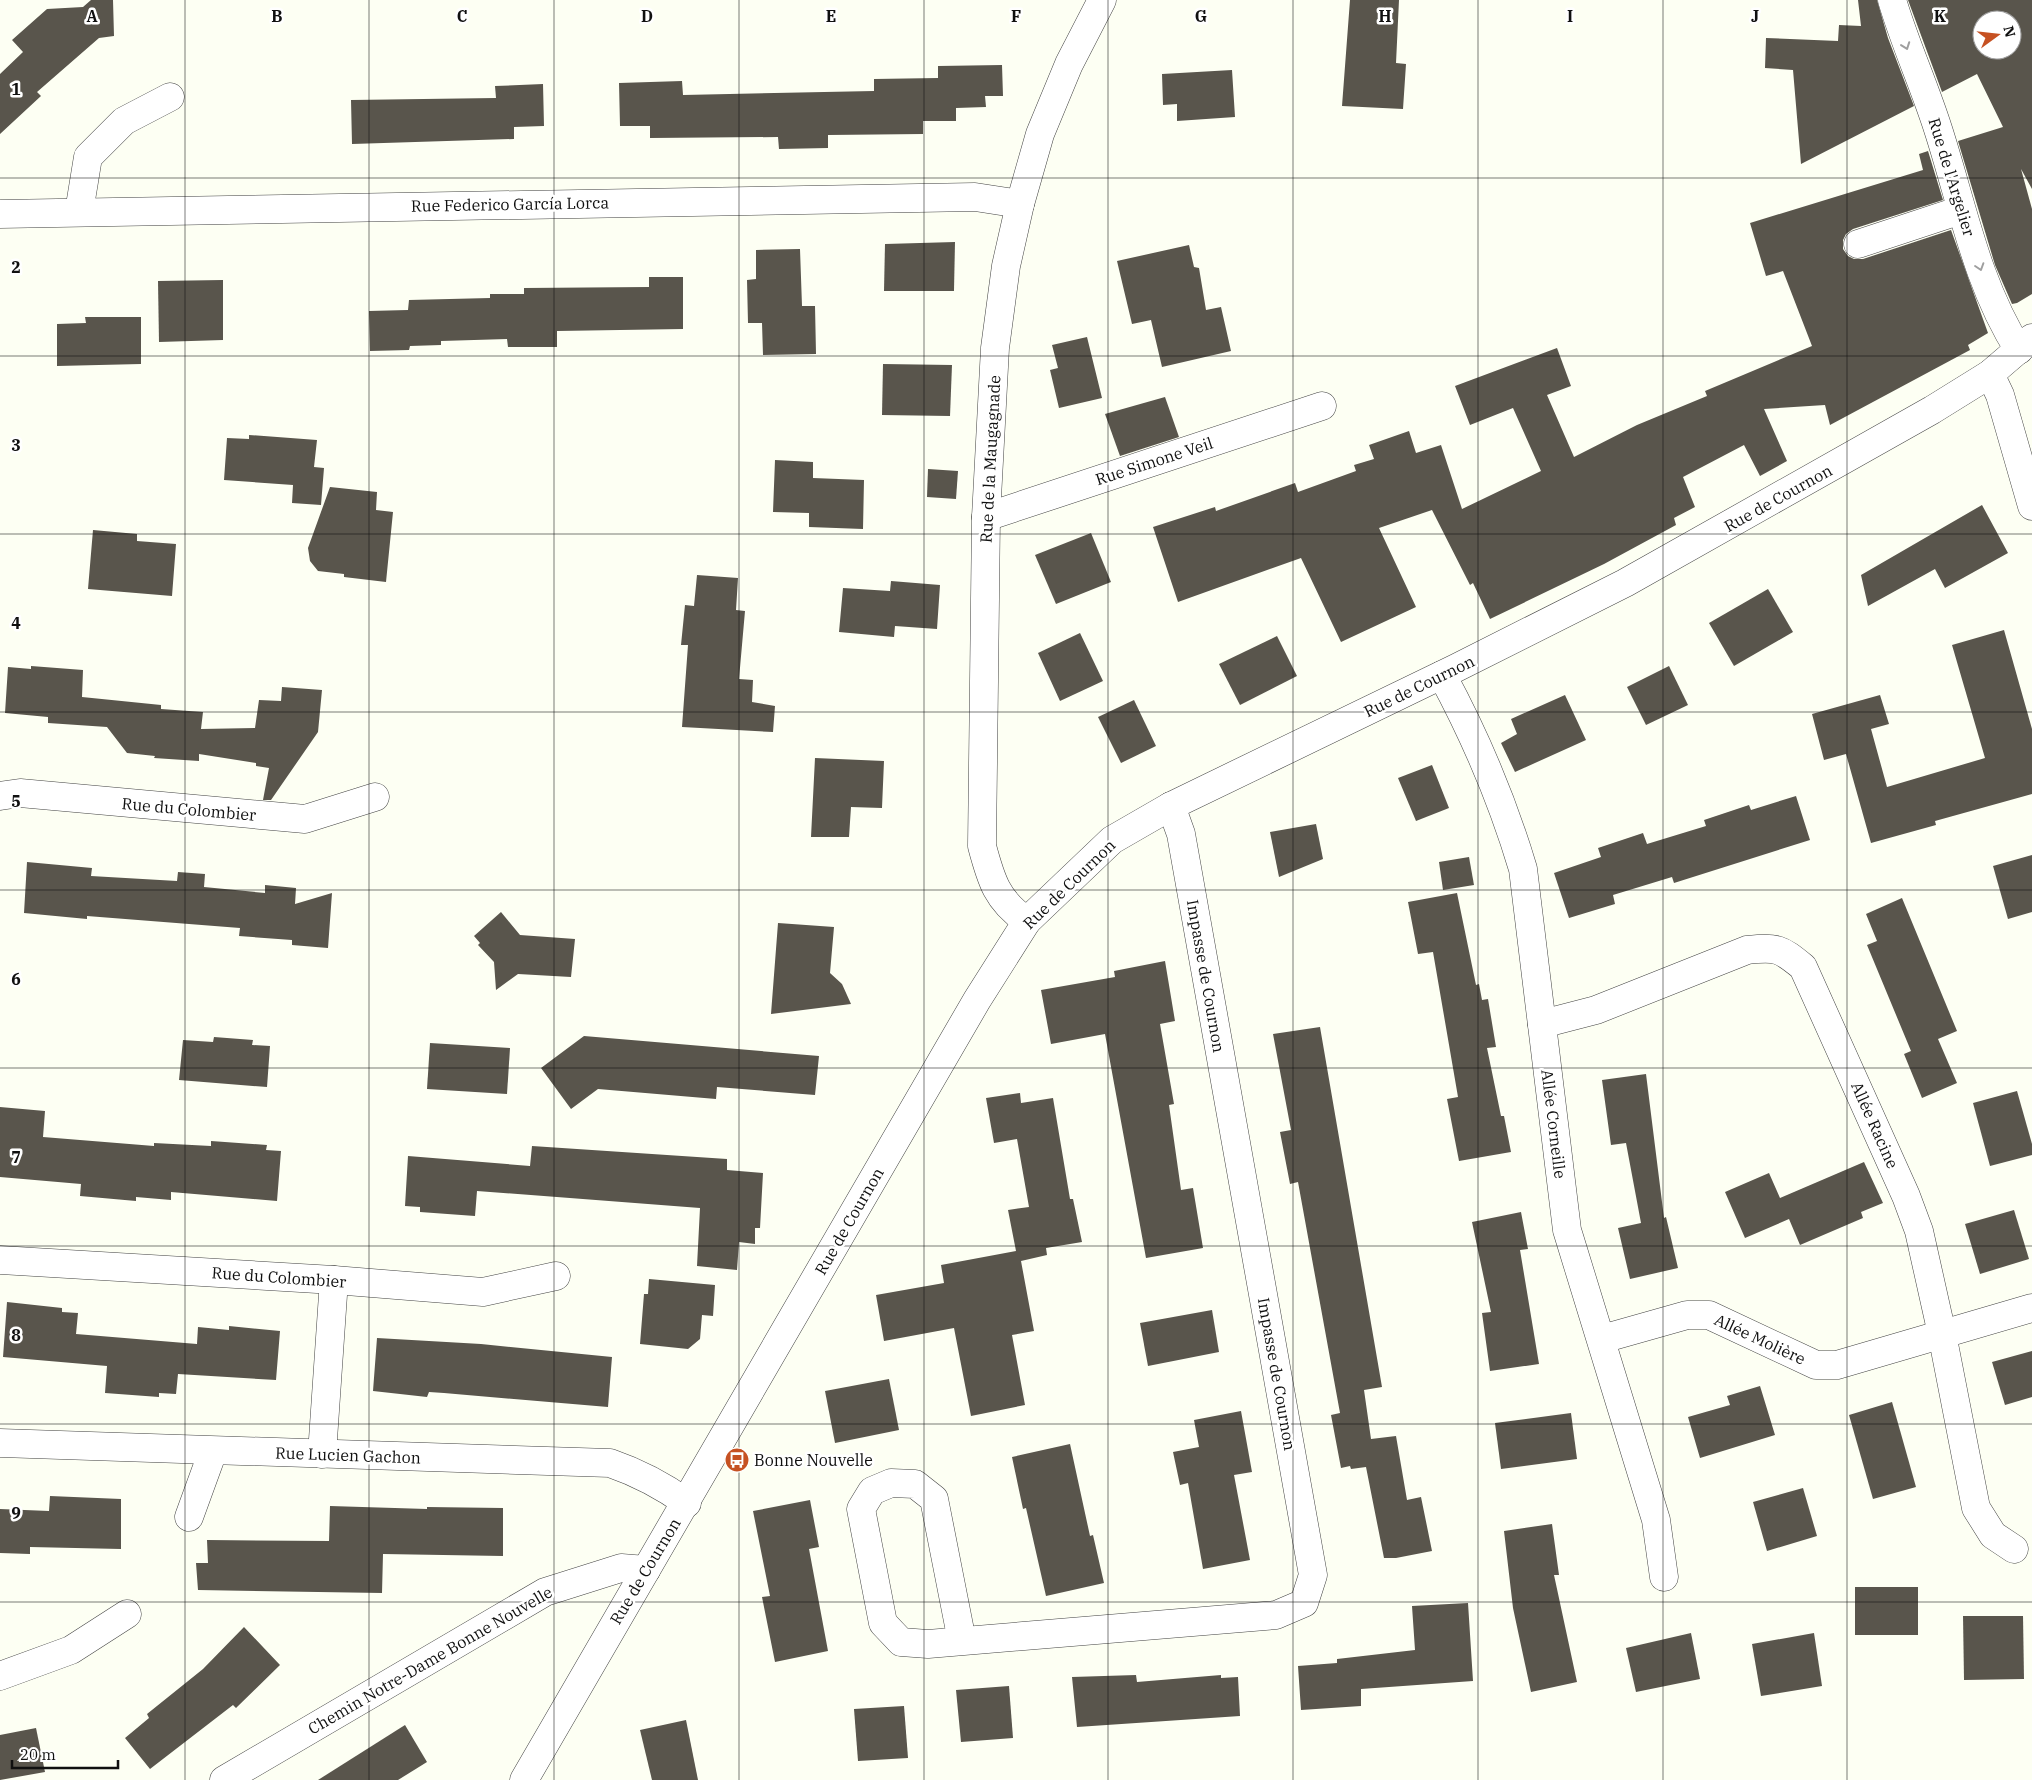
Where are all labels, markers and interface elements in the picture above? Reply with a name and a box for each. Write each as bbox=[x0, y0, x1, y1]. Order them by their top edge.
text: A bbox=[86, 6, 98, 26]
text: B bbox=[271, 6, 283, 26]
text: C bbox=[457, 6, 467, 26]
text: D bbox=[641, 6, 653, 26]
text: E bbox=[826, 6, 836, 26]
text: F bbox=[1011, 6, 1021, 26]
text: G bbox=[1195, 6, 1207, 26]
text: H bbox=[1379, 6, 1392, 26]
text: I bbox=[1567, 6, 1573, 26]
text: J bbox=[1751, 6, 1759, 26]
text: K bbox=[1934, 6, 1947, 26]
north arrow bbox=[1972, 10, 2022, 60]
text: N bbox=[1999, 24, 2020, 39]
one-way arrow bbox=[1900, 42, 1910, 50]
text: 1 bbox=[11, 79, 21, 99]
street label: Rue de l'Argelier bbox=[1924, 115, 1980, 239]
street label: Rue Federico García Lorca bbox=[411, 192, 609, 216]
text: 2 bbox=[11, 257, 21, 277]
one-way arrow bbox=[1974, 262, 1984, 270]
street label: Rue de la Maugagnade bbox=[976, 375, 1004, 543]
street label: Rue Simone Veil bbox=[1093, 433, 1215, 489]
text: 3 bbox=[11, 435, 21, 455]
street label: Rue de Cournon bbox=[1720, 460, 1836, 536]
text: 4 bbox=[11, 613, 21, 633]
street label: Rue de Cournon bbox=[1360, 651, 1478, 721]
text: 5 bbox=[11, 791, 21, 811]
street label: Rue du Colombier bbox=[121, 793, 257, 825]
street label: Rue de Cournon bbox=[1019, 835, 1119, 933]
street label: Impasse de Cournon bbox=[1183, 898, 1229, 1054]
text: 6 bbox=[11, 969, 21, 989]
street label: Allée Corneille bbox=[1537, 1068, 1571, 1180]
street label: Allée Racine bbox=[1847, 1079, 1903, 1171]
text: 7 bbox=[11, 1147, 21, 1167]
street label: Rue de Cournon bbox=[810, 1164, 888, 1278]
street label: Rue du Colombier bbox=[211, 1262, 347, 1292]
street label: Impasse de Cournon bbox=[1254, 1296, 1300, 1452]
street label: Allée Molière bbox=[1711, 1309, 1809, 1369]
text: 8 bbox=[11, 1325, 21, 1345]
street label: Rue Lucien Gachon bbox=[275, 1442, 421, 1468]
bus stop icon: Bonne Nouvelle bbox=[724, 1447, 750, 1473]
place label: Bonne Nouvelle bbox=[754, 1450, 873, 1470]
text: 9 bbox=[11, 1503, 21, 1523]
street label: Rue de Cournon bbox=[605, 1514, 685, 1628]
street label: Chemin Notre-Dame Bonne Nouvelle bbox=[304, 1582, 556, 1738]
scale bar bbox=[12, 1738, 119, 1770]
text: 20 m bbox=[20, 1745, 56, 1764]

